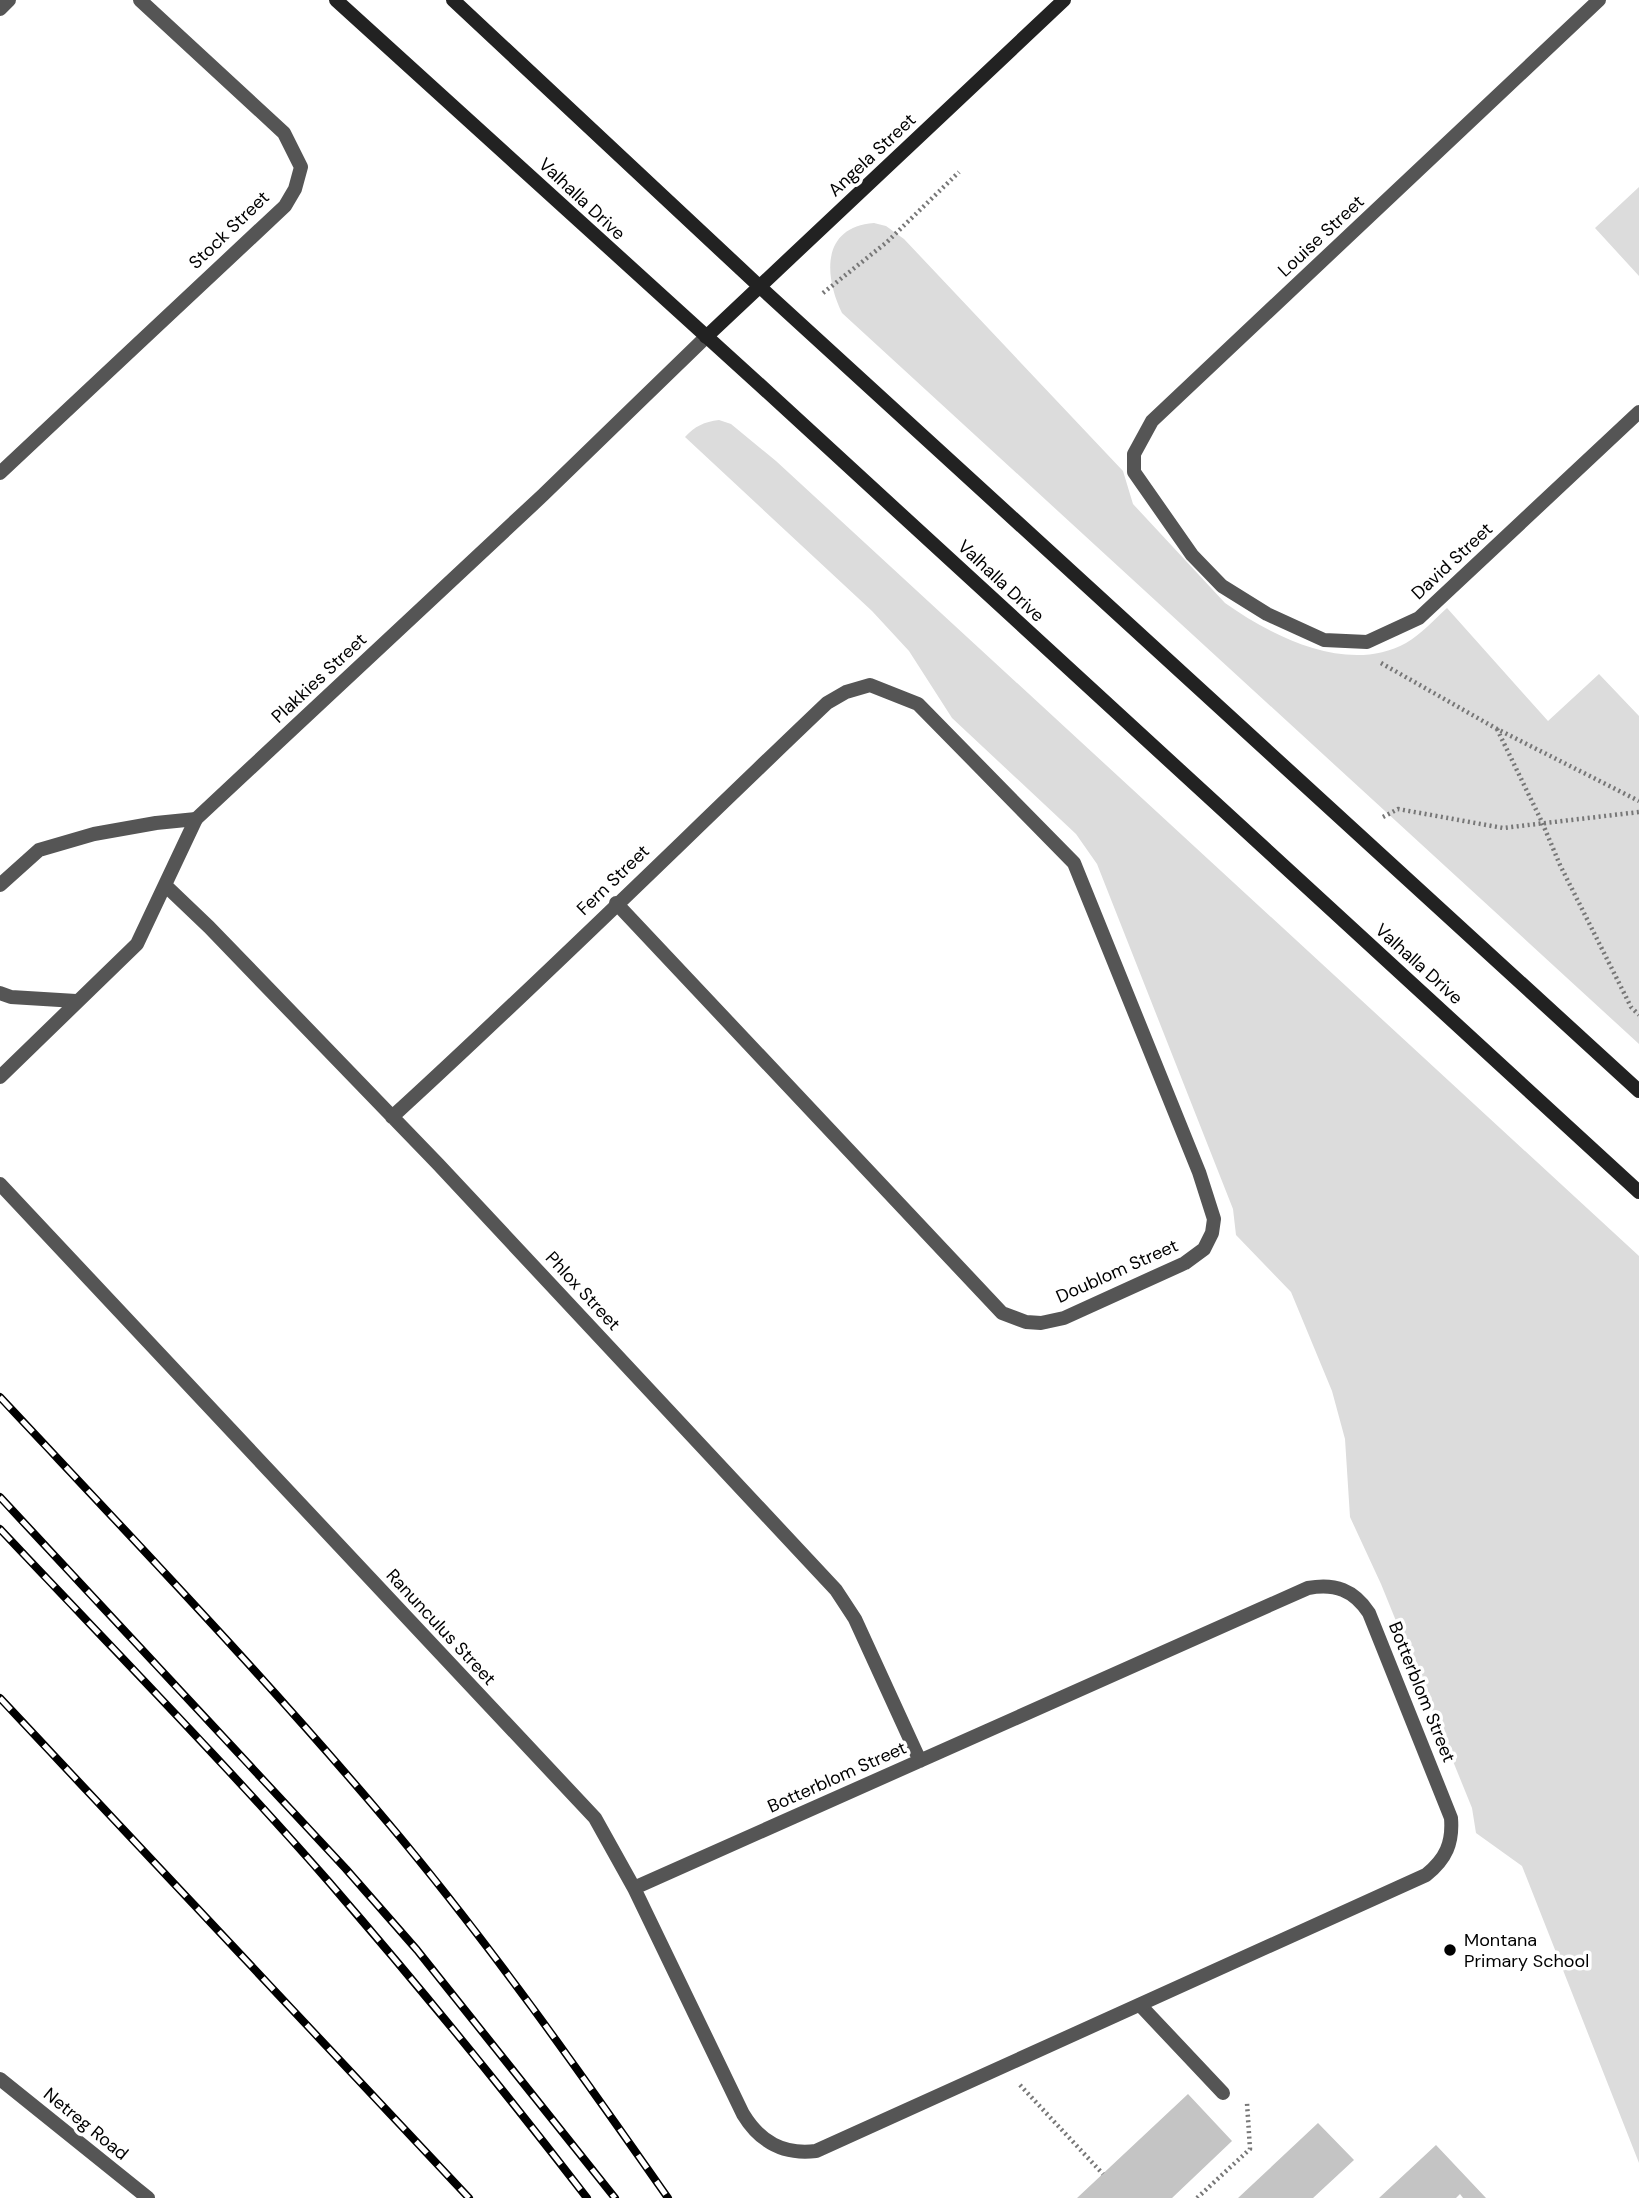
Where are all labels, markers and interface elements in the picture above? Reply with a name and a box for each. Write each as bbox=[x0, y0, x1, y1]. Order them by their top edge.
street label: Angela Street bbox=[823, 108, 921, 202]
street label: Valhalla Drive bbox=[534, 153, 630, 245]
street label: Stock Street bbox=[184, 186, 274, 274]
street label: Louise Street bbox=[1273, 190, 1369, 282]
street label: David Street bbox=[1406, 517, 1498, 605]
street label: Valhalla Drive bbox=[953, 535, 1049, 627]
street label: Plakkies Street bbox=[266, 628, 372, 728]
street label: Fern Street bbox=[571, 839, 655, 921]
street label: Valhalla Drive bbox=[1370, 918, 1468, 1010]
street label: Doublom Street bbox=[1052, 1233, 1182, 1309]
street label: Phlox Street bbox=[540, 1246, 626, 1336]
street label: Ranunculus Street bbox=[381, 1564, 501, 1690]
street label: Botterblom Street bbox=[1383, 1618, 1461, 1766]
street label: Botterblom Street bbox=[764, 1736, 910, 1818]
place label: Montana Primary School bbox=[1464, 1928, 1589, 1973]
marker: Montana Primary School bbox=[1442, 1942, 1458, 1958]
street label: Netreg Road bbox=[39, 2082, 133, 2166]

